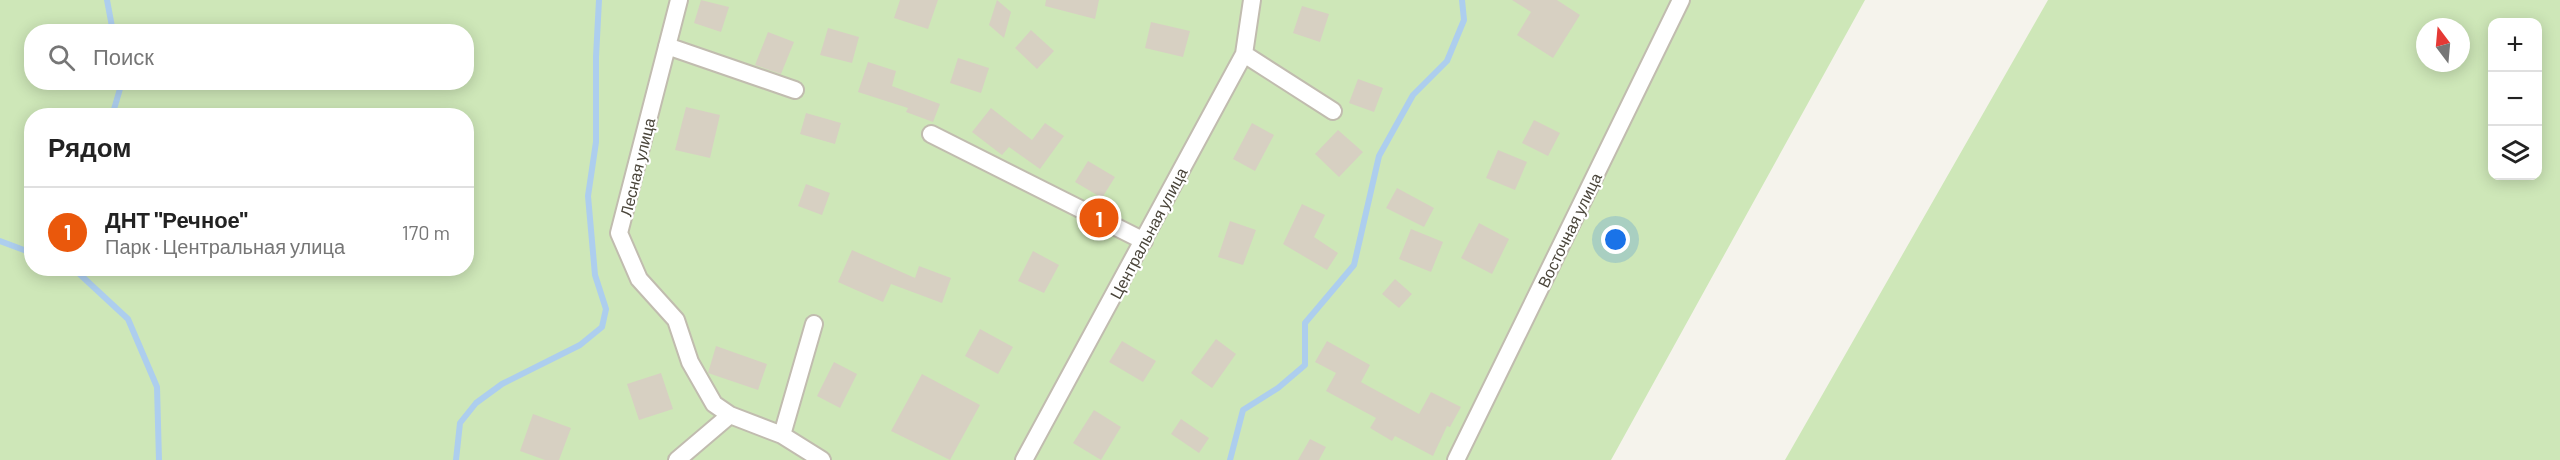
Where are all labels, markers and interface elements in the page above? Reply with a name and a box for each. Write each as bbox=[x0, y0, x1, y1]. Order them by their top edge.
north arrow bbox=[2416, 18, 2470, 72]
map controls bbox=[2488, 18, 2542, 180]
button: + bbox=[2488, 18, 2542, 72]
search box bbox=[24, 24, 474, 90]
icon: search bbox=[45, 41, 78, 74]
text: Поиск bbox=[93, 43, 154, 69]
button: − bbox=[2488, 72, 2542, 126]
street label: Лесная улица bbox=[616, 116, 658, 218]
button: layers bbox=[2488, 126, 2542, 180]
text: Рядом bbox=[48, 131, 131, 162]
street label: Центральная улица bbox=[1105, 164, 1191, 302]
street label: Восточная улица bbox=[1533, 169, 1605, 290]
pin: 1 bbox=[1080, 196, 1118, 240]
text: ДНТ "Речное" bbox=[105, 206, 248, 232]
text: 1 bbox=[64, 220, 71, 244]
text: 170 m bbox=[402, 220, 450, 244]
your location bbox=[1601, 225, 1630, 254]
text: Парк · Центральная улица bbox=[105, 234, 345, 258]

